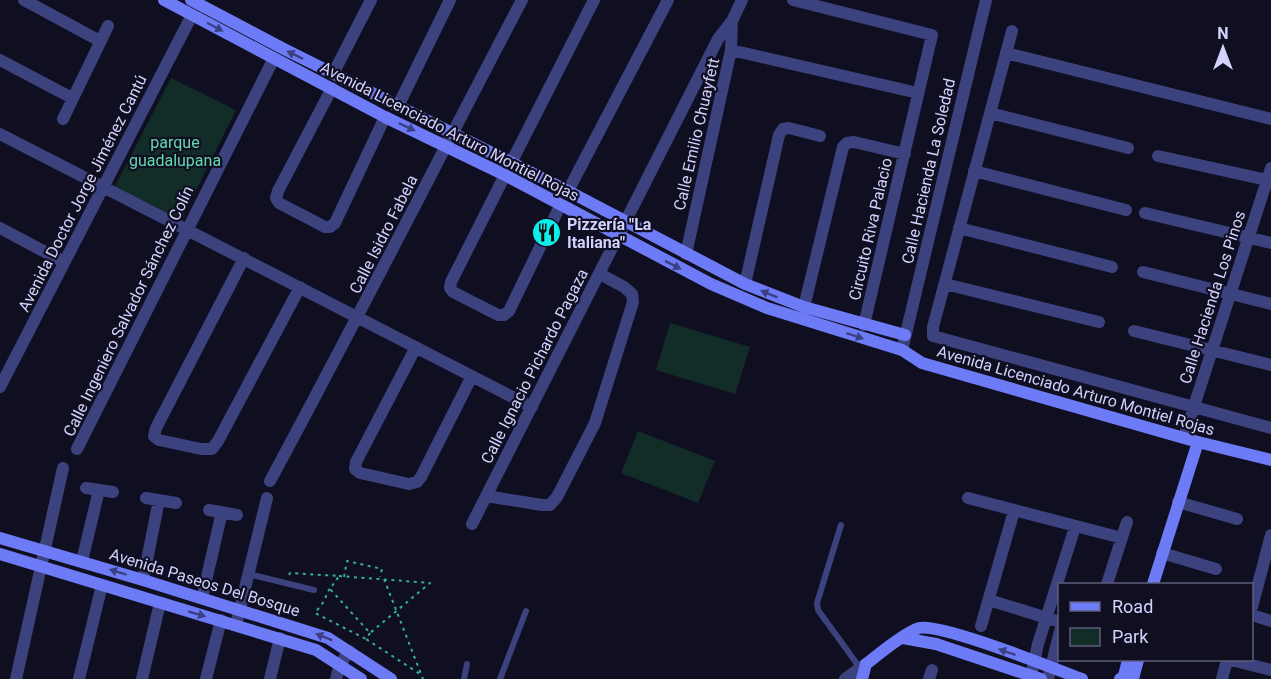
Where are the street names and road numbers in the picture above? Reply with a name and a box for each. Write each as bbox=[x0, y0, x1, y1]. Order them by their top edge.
street label: Calle Emilio Chuayfett bbox=[670, 56, 723, 212]
street label: Avenida Licenciado Arturo Montiel Rojas bbox=[317, 58, 582, 205]
street label: Avenida Doctor Jorge Jiménez Cantú bbox=[14, 72, 151, 315]
street label: Calle Hacienda La Soledad bbox=[898, 77, 959, 266]
street label: Circuito Riva Palacio bbox=[845, 156, 896, 302]
street label: Calle Isidro Fabela bbox=[345, 172, 422, 297]
street label: Calle Ingeniero Salvador Sánchez Colín bbox=[59, 183, 198, 440]
street label: Calle Hacienda Los Pinos bbox=[1175, 208, 1249, 386]
street label: Calle Ignacio Pichardo Pagaza bbox=[477, 266, 592, 467]
street label: Avenida Licenciado Arturo Montiel Rojas bbox=[935, 342, 1217, 439]
street label: Avenida Paseos Del Bosque bbox=[107, 544, 302, 621]

